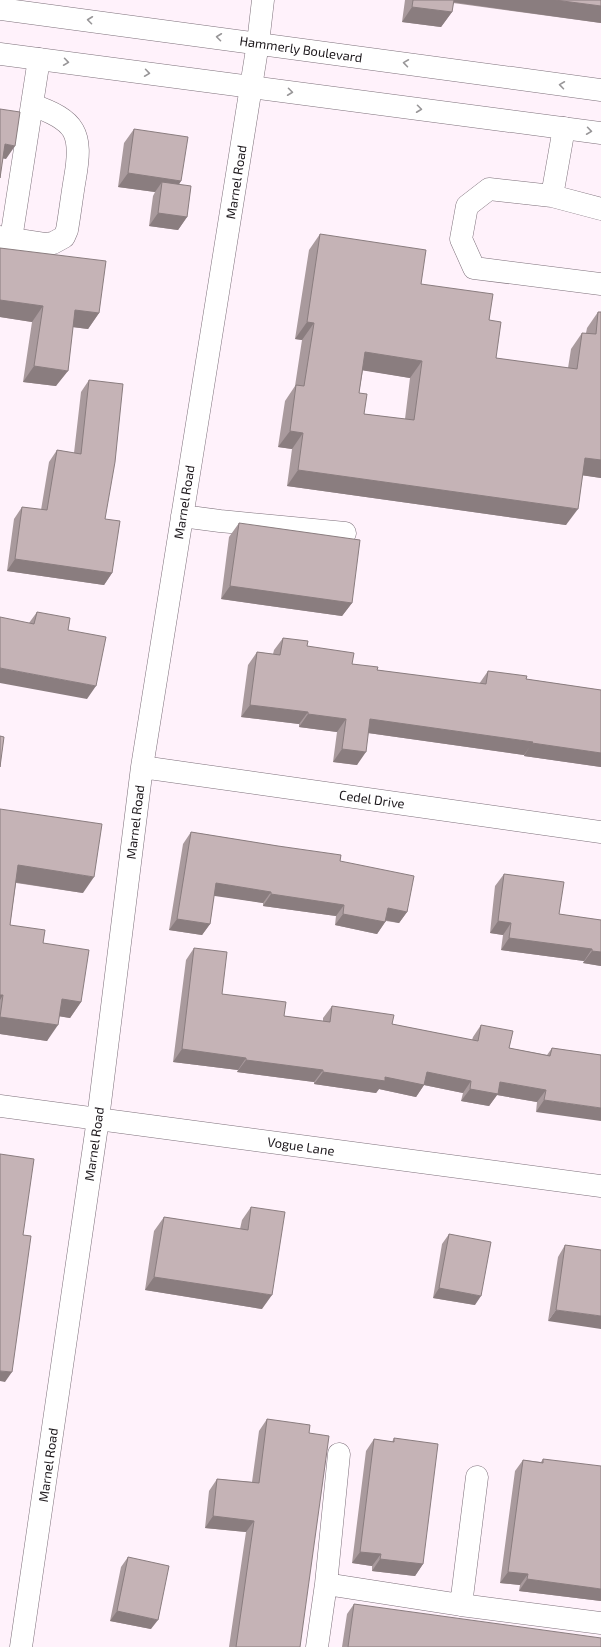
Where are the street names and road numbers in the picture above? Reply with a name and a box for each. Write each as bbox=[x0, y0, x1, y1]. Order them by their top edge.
street label: Hammerly Boulevard bbox=[238, 32, 364, 66]
street label: Marnel Road bbox=[222, 144, 250, 220]
street label: Marnel Road bbox=[170, 464, 198, 540]
street label: Marnel Road bbox=[123, 784, 147, 860]
street label: Cedel Drive bbox=[338, 786, 406, 812]
street label: Marnel Road bbox=[81, 1106, 107, 1182]
street label: Vogue Lane bbox=[266, 1133, 336, 1159]
street label: Marnel Road bbox=[35, 1427, 61, 1503]

